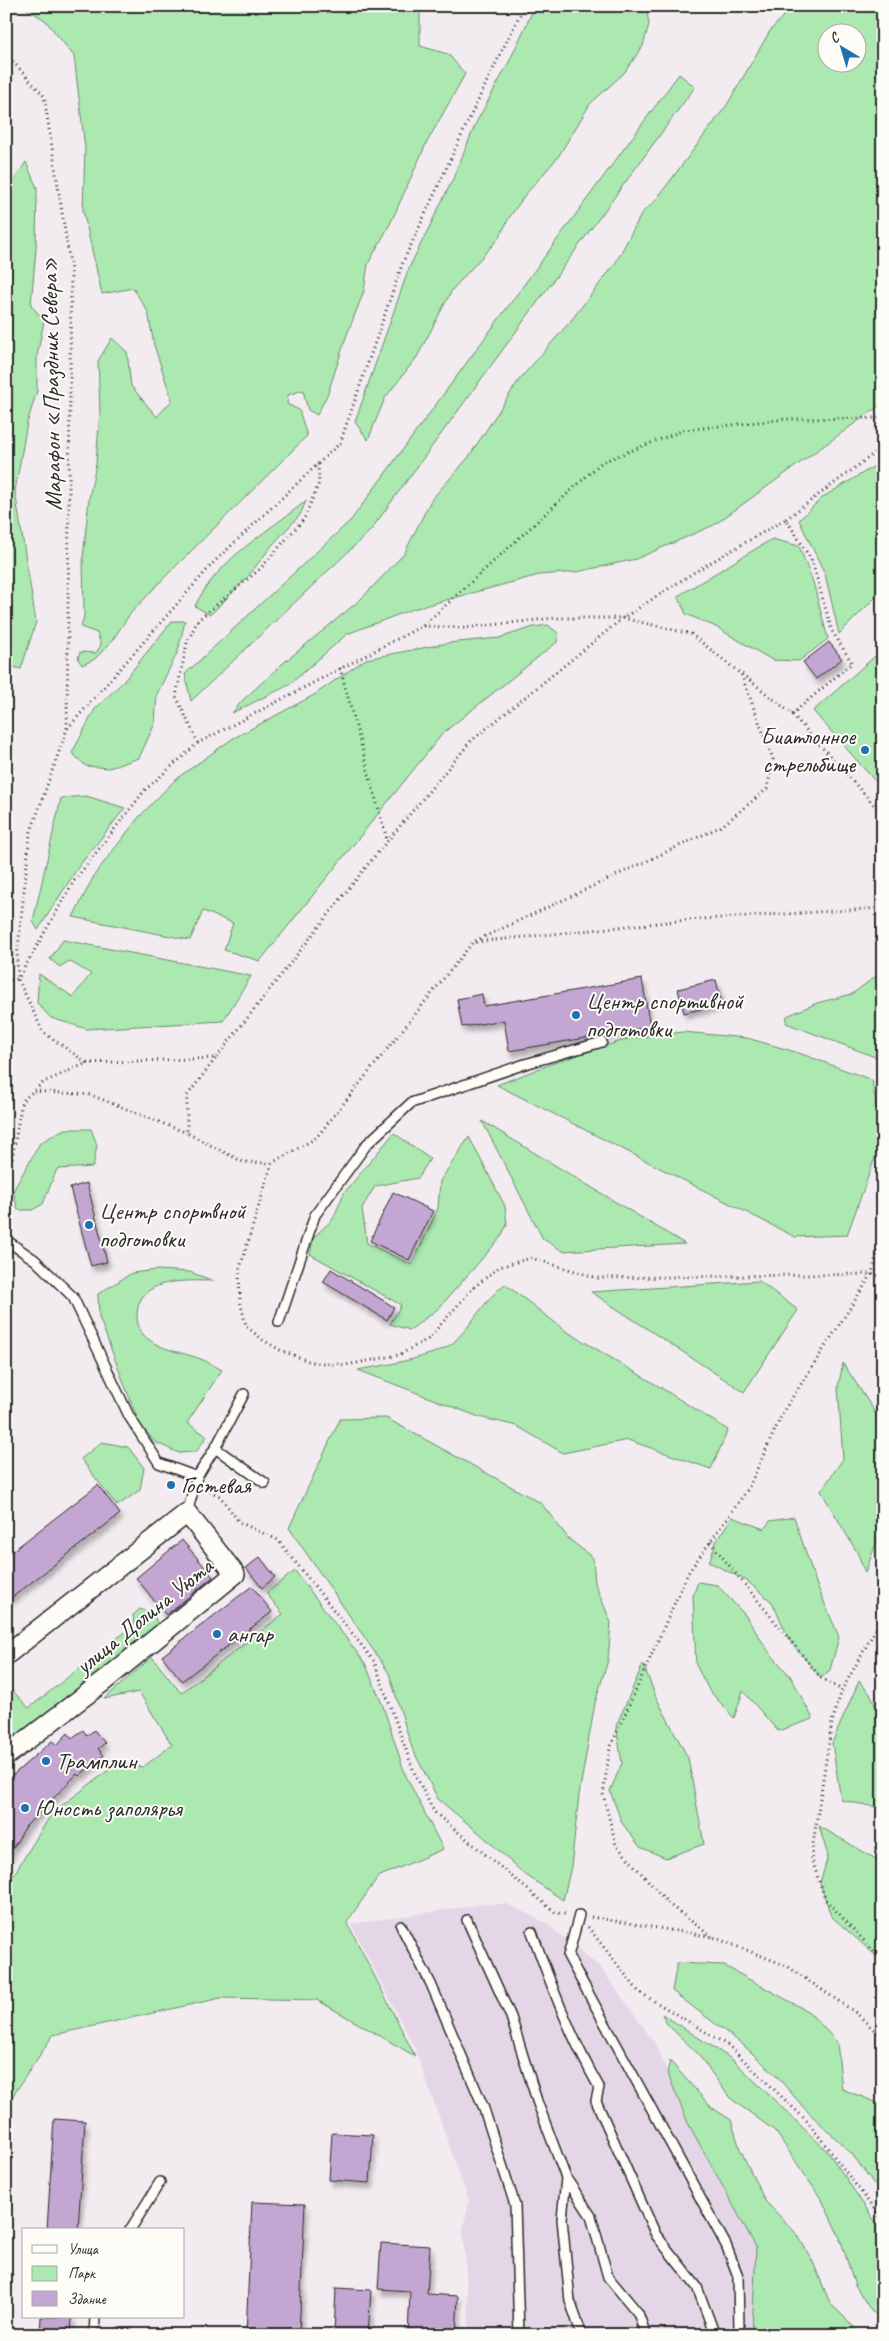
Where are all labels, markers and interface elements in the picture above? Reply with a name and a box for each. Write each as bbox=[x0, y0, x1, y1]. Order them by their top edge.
north arrow bbox=[816, 22, 866, 72]
text: С bbox=[826, 28, 844, 47]
street label: Марафон «Праздник Севера» bbox=[34, 257, 68, 511]
place label: Биатлонное стрельбище bbox=[761, 721, 857, 779]
marker: Биатлонное стрельбище bbox=[859, 744, 871, 756]
place label: Центр спортивной подготовки bbox=[586, 986, 745, 1044]
marker: Центр спортивной подготовки bbox=[570, 1009, 582, 1021]
place label: Центр спортвной подготовки bbox=[99, 1196, 247, 1254]
marker: Центр спортвной подготовки bbox=[83, 1219, 95, 1231]
place label: Гостевая bbox=[181, 1470, 252, 1500]
marker: Гостевая bbox=[165, 1479, 177, 1491]
street label: улица Долина Уюта bbox=[67, 1550, 220, 1682]
place label: ангар bbox=[227, 1619, 275, 1649]
marker: ангар bbox=[211, 1628, 223, 1640]
place label: Трамплин bbox=[56, 1746, 138, 1776]
marker: Трамплин bbox=[40, 1755, 52, 1767]
place label: Юность заполярья bbox=[35, 1793, 183, 1823]
marker: Юность заполярья bbox=[19, 1802, 31, 1814]
legend bbox=[22, 2228, 185, 2318]
text: Улица bbox=[68, 2240, 99, 2259]
text: Парк bbox=[68, 2264, 96, 2283]
text: Здание bbox=[68, 2290, 107, 2309]

